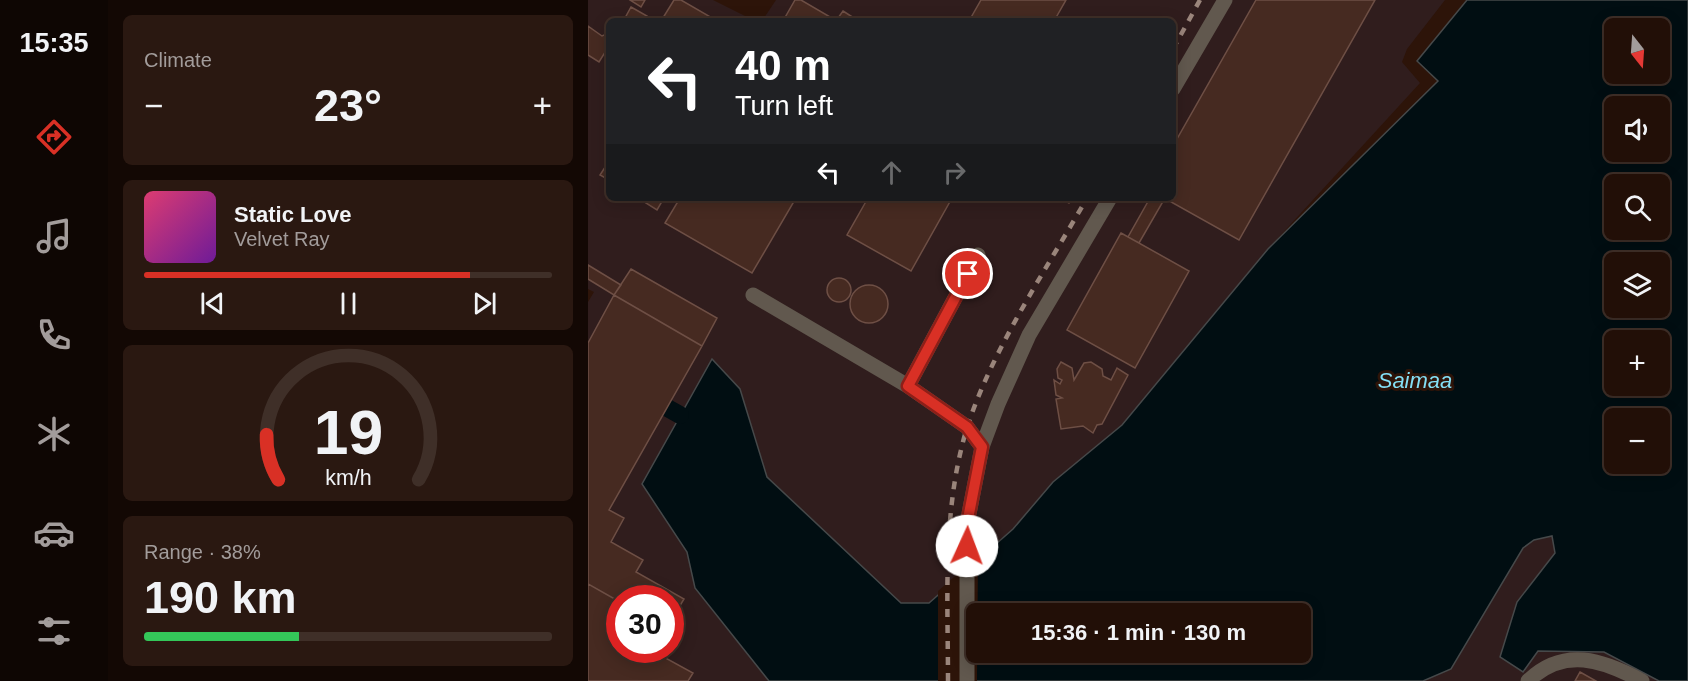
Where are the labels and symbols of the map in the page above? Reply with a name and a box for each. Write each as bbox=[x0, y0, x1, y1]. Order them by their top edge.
north arrow bbox=[1604, 18, 1670, 84]
pin bbox=[942, 248, 993, 299]
water label: Saimaa bbox=[1378, 368, 1452, 393]
position arrow bbox=[935, 514, 999, 578]
speed limit sign: 30 bbox=[606, 585, 684, 663]

